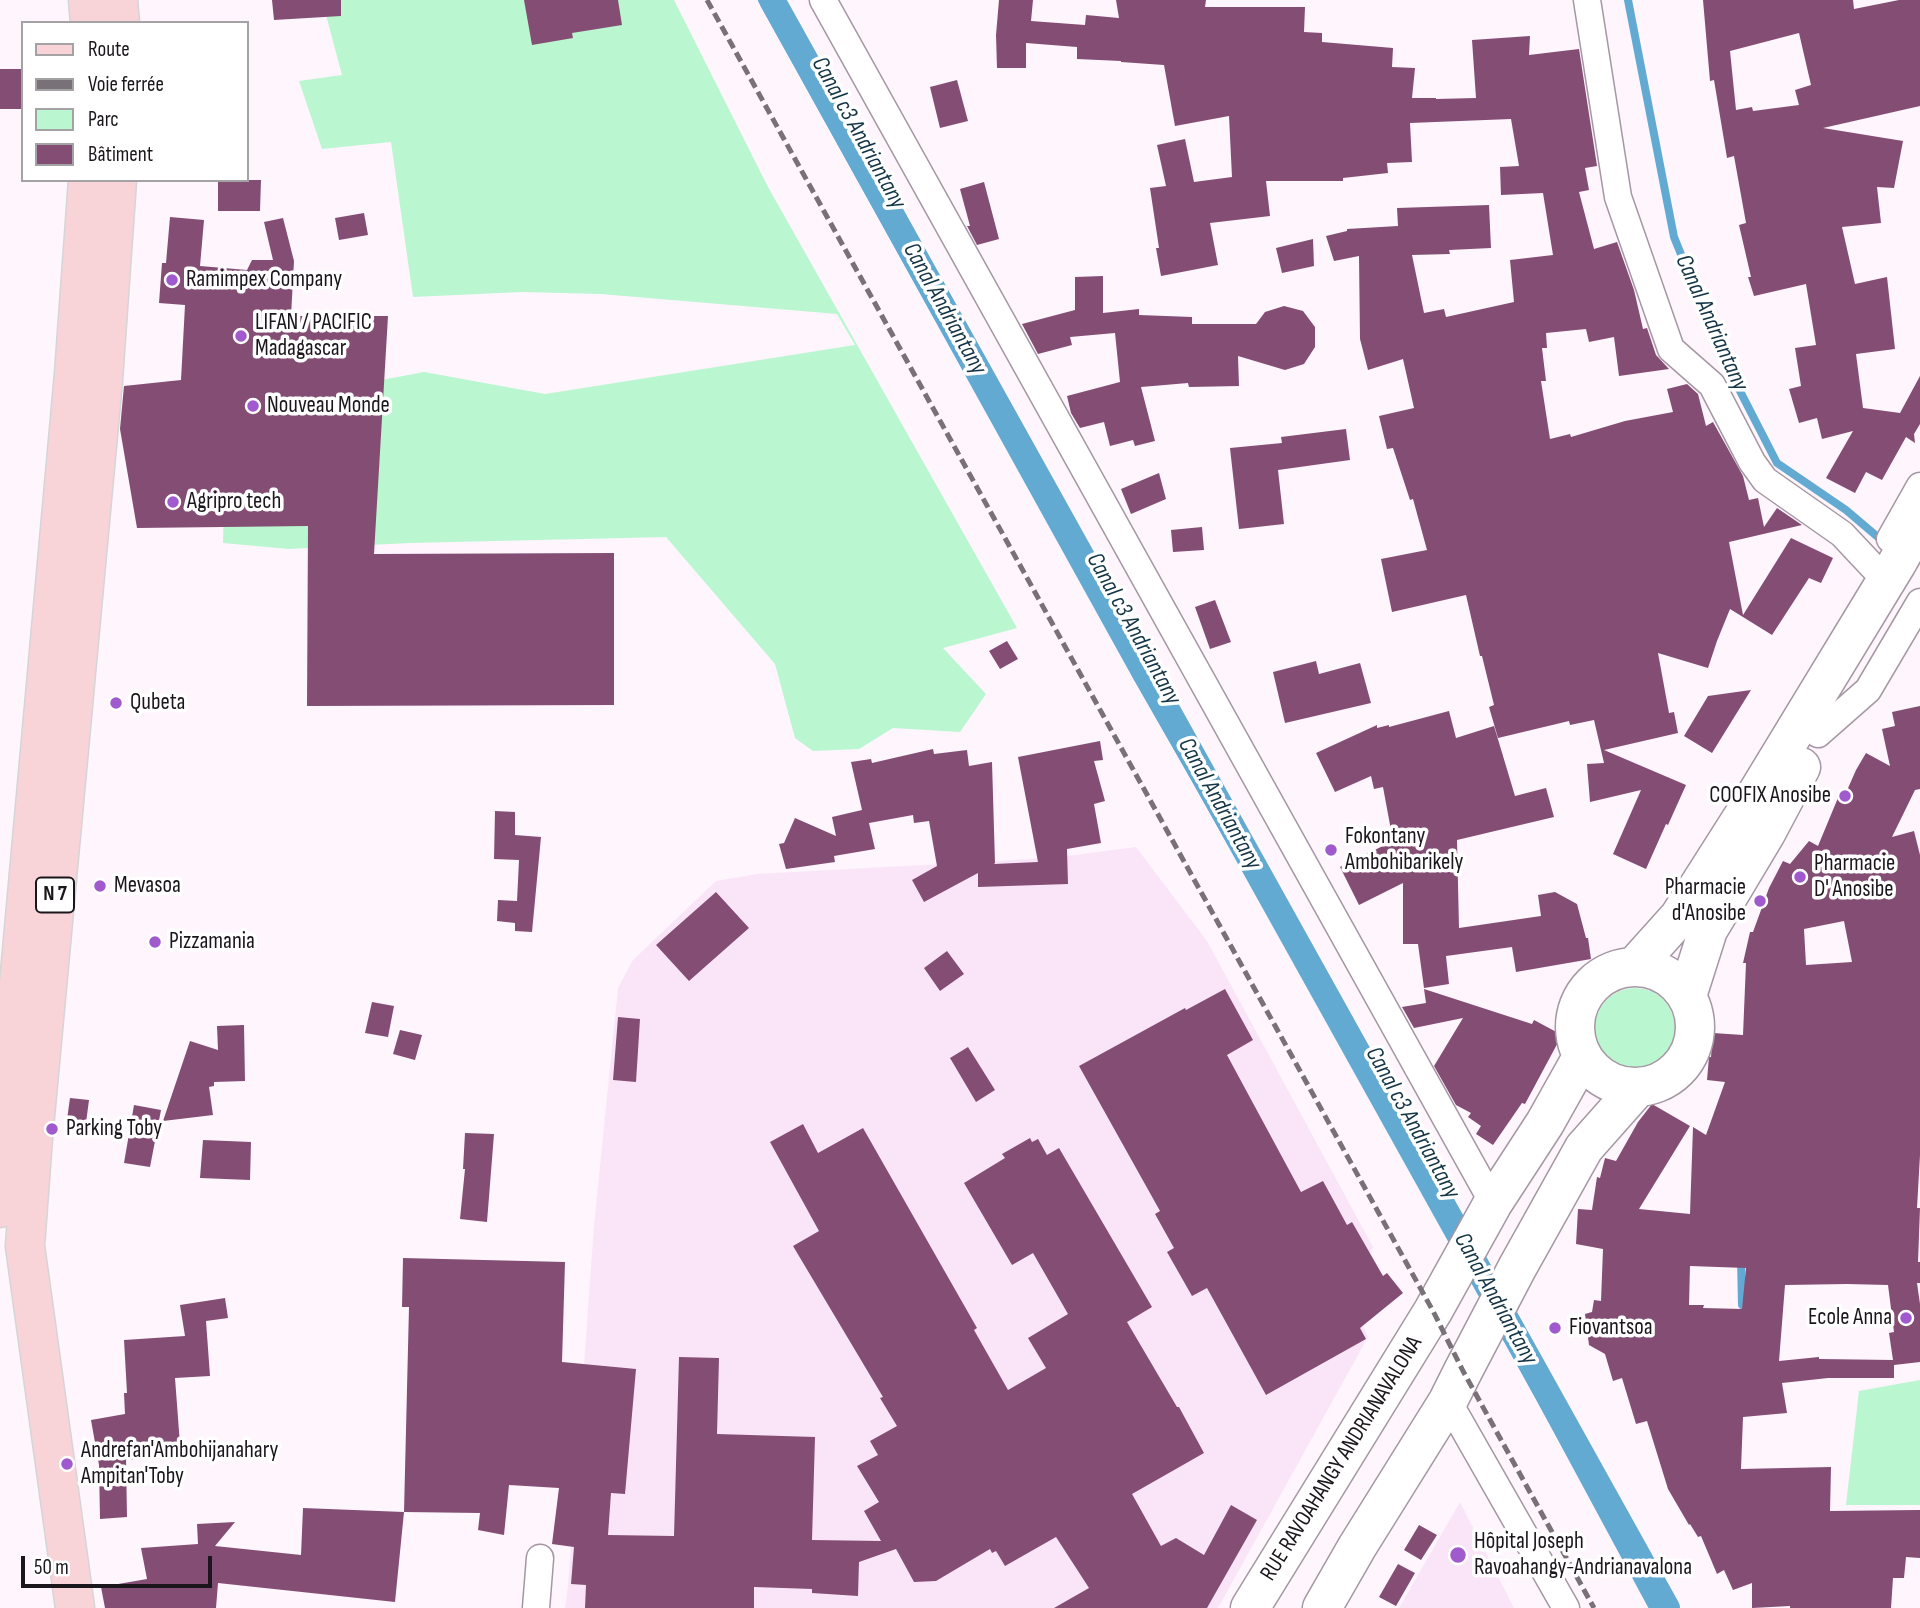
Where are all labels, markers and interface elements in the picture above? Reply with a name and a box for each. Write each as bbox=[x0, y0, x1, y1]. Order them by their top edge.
legend bbox=[21, 21, 248, 182]
text: Route bbox=[88, 37, 130, 62]
water label: Canal c3 Andriantany bbox=[804, 52, 912, 214]
text: Voie ferrée bbox=[88, 72, 164, 97]
text: Parc bbox=[88, 107, 119, 132]
text: Bâtiment bbox=[88, 142, 153, 167]
water label: Canal Andriantany bbox=[896, 238, 992, 380]
water label: Canal Andriantany bbox=[1668, 250, 1754, 396]
place label: Ramimpex Company bbox=[186, 266, 342, 294]
marker: Ramimpex Company bbox=[164, 272, 180, 288]
place label: LIFAN / PACIFIC Madagascar bbox=[255, 309, 372, 363]
marker: LIFAN / PACIFIC Madagascar bbox=[233, 328, 249, 344]
place label: Nouveau Monde bbox=[267, 392, 390, 420]
marker: Nouveau Monde bbox=[245, 398, 261, 414]
place label: Agripro tech bbox=[187, 488, 281, 516]
marker: Agripro tech bbox=[165, 494, 181, 510]
water label: Canal c3 Andriantany bbox=[1079, 548, 1187, 710]
place label: Qubeta bbox=[130, 689, 185, 717]
marker: Qubeta bbox=[108, 695, 124, 711]
water label: Canal Andriantany bbox=[1171, 733, 1267, 875]
place label: COOFIX Anosibe bbox=[1709, 782, 1831, 810]
marker: COOFIX Anosibe bbox=[1837, 788, 1853, 804]
place label: Fokontany Ambohibarikely bbox=[1345, 823, 1463, 877]
marker: Fokontany Ambohibarikely bbox=[1323, 842, 1339, 858]
place label: Pharmacie D' Anosibe bbox=[1814, 850, 1895, 904]
marker: Pharmacie D' Anosibe bbox=[1792, 869, 1808, 885]
place label: Mevasoa bbox=[114, 872, 181, 900]
place label: Pharmacie d'Anosibe bbox=[1665, 874, 1746, 928]
road number: N 7 bbox=[36, 878, 74, 912]
marker: Mevasoa bbox=[92, 878, 108, 894]
marker: Pharmacie d'Anosibe bbox=[1752, 893, 1768, 909]
place label: Pizzamania bbox=[169, 928, 255, 956]
marker: Pizzamania bbox=[147, 934, 163, 950]
water label: Canal c3 Andriantany bbox=[1358, 1042, 1466, 1204]
place label: Parking Toby bbox=[66, 1115, 162, 1143]
marker: Parking Toby bbox=[44, 1121, 60, 1137]
water label: Canal Andriantany bbox=[1447, 1228, 1543, 1370]
place label: Ecole Anna bbox=[1808, 1304, 1892, 1332]
marker: Ecole Anna bbox=[1898, 1310, 1914, 1326]
place label: Fiovantsoa bbox=[1569, 1314, 1653, 1342]
marker: Fiovantsoa bbox=[1547, 1320, 1563, 1336]
street label: RUE RAVOAHANGY ANDRIANAVALONA bbox=[1255, 1332, 1429, 1586]
place label: Andrefan'Ambohijanahary Ampitan'Toby bbox=[81, 1437, 278, 1491]
marker: Andrefan'Ambohijanahary Ampitan'Toby bbox=[59, 1456, 75, 1472]
place label: Hôpital Joseph Ravoahangy-Andrianavalona bbox=[1474, 1528, 1692, 1582]
scale bar bbox=[24, 1542, 215, 1586]
marker: Hôpital Joseph Ravoahangy-Andrianavalona bbox=[1448, 1545, 1468, 1565]
text: 50 m bbox=[34, 1555, 69, 1580]

